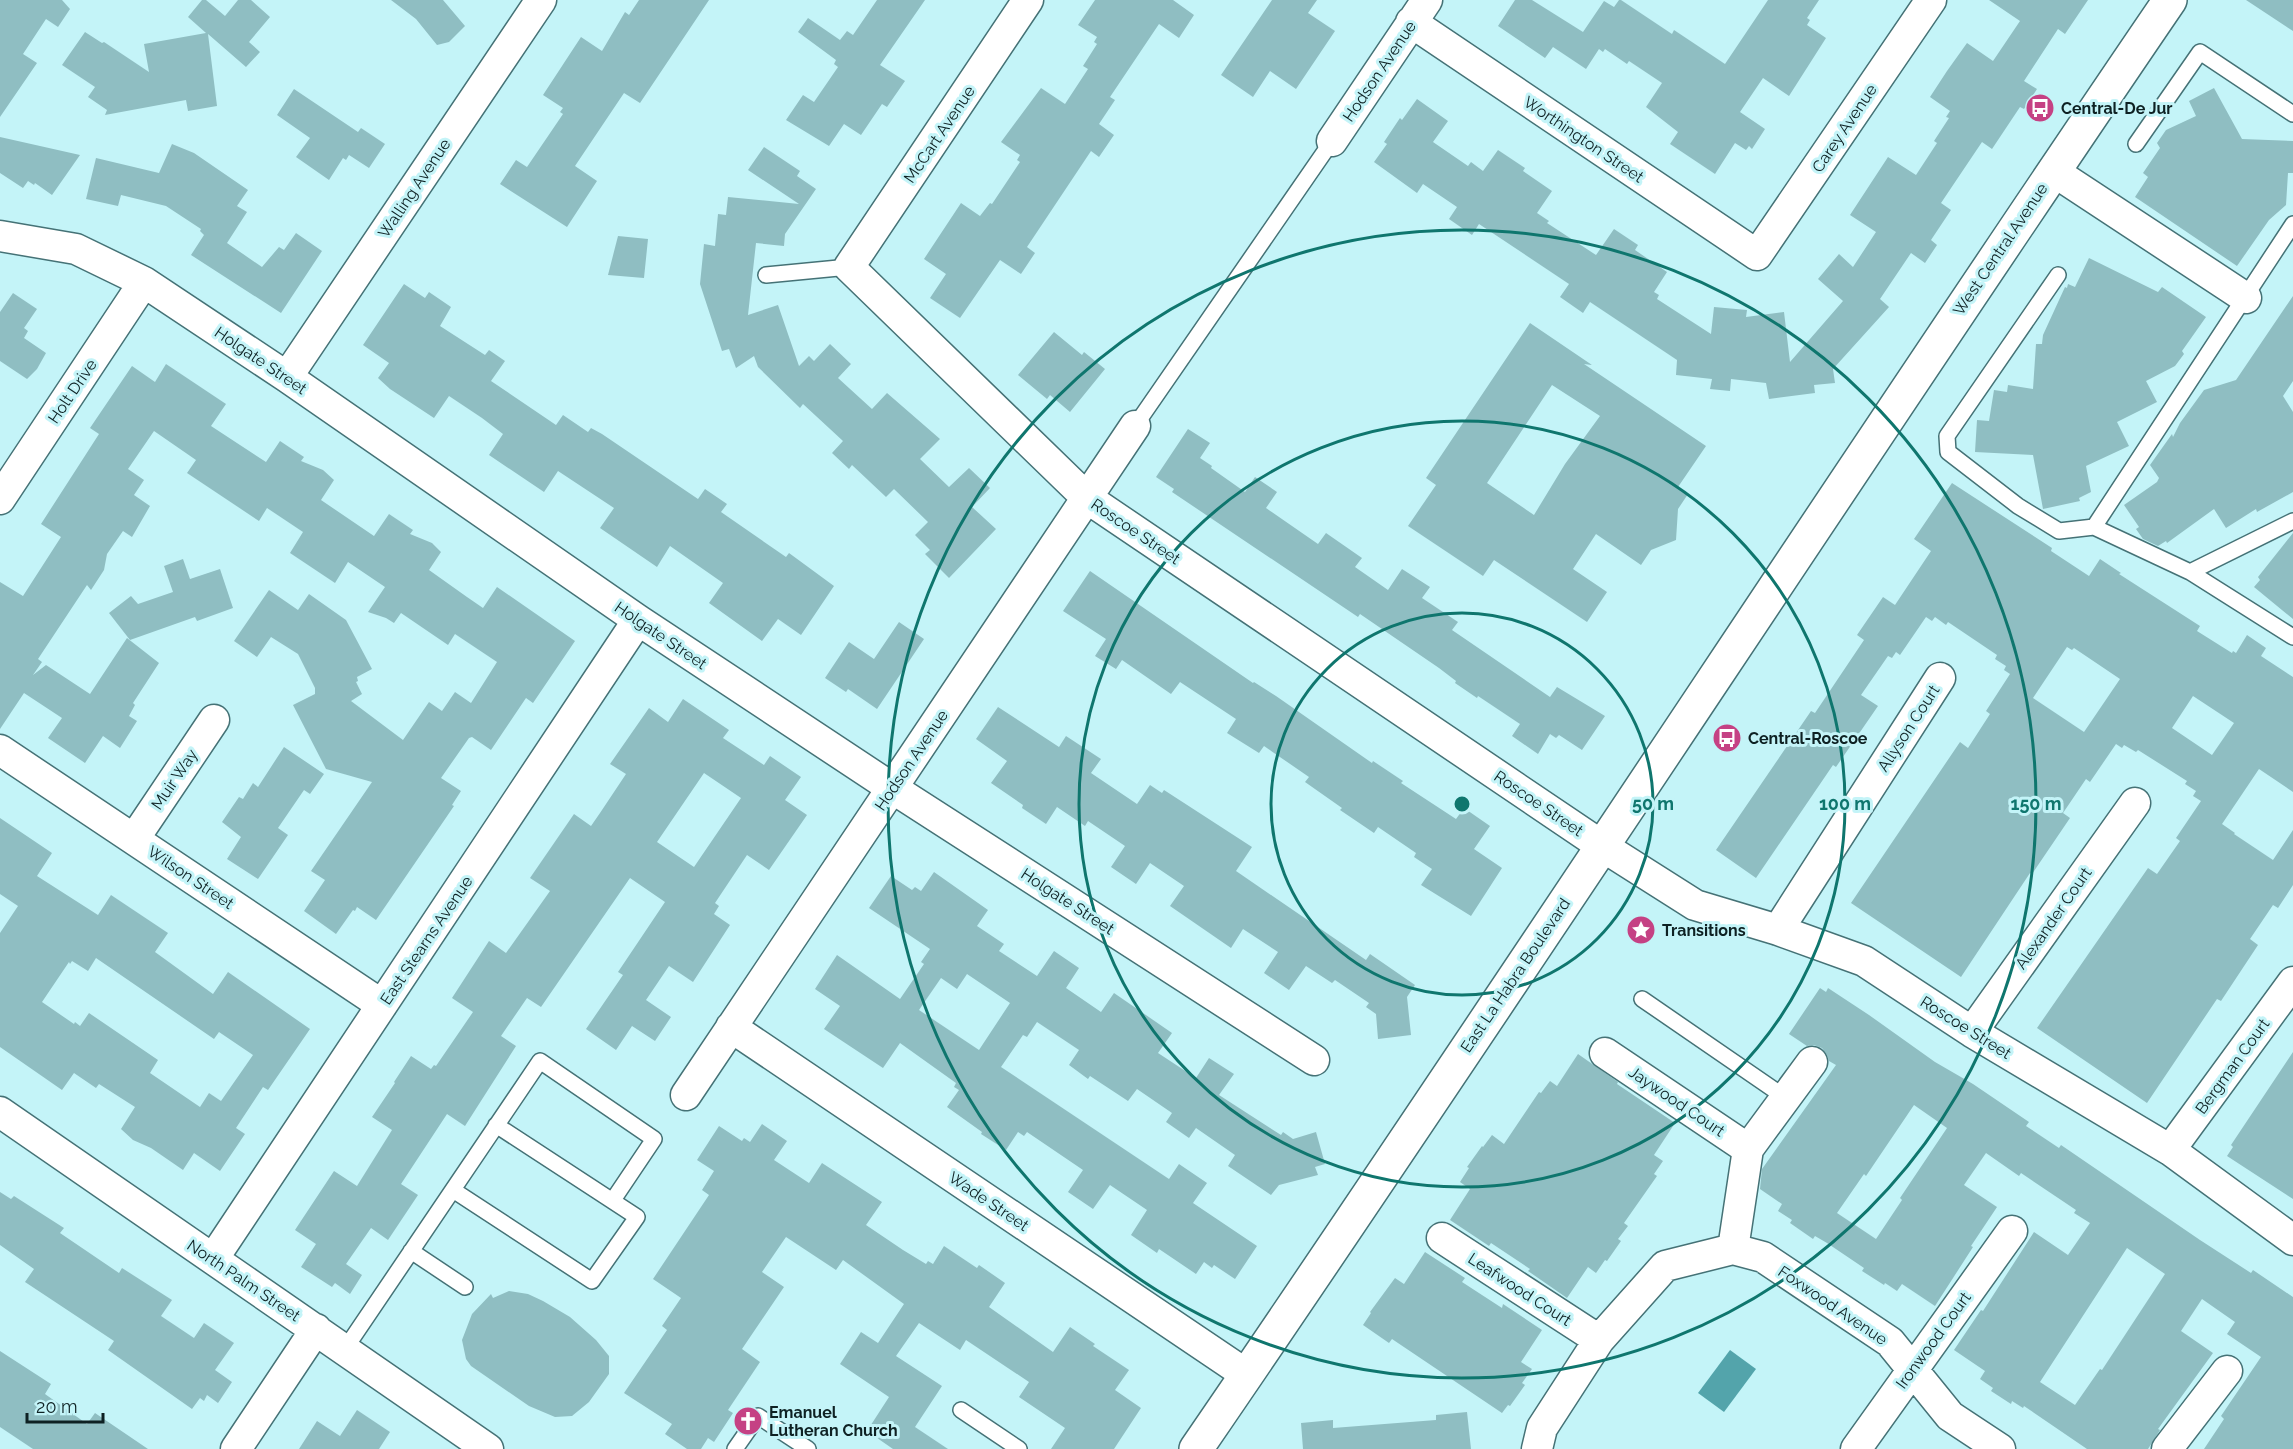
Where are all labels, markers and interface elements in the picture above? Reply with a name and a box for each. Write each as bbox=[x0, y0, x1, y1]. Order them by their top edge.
street label: Hodson Avenue bbox=[1339, 17, 1420, 125]
street label: Carey Avenue bbox=[1808, 81, 1881, 176]
street label: McCart Avenue bbox=[900, 82, 979, 186]
street label: Worthington Street bbox=[1520, 92, 1648, 187]
bus stop icon: Central-De Jur bbox=[2024, 92, 2056, 124]
place label: Central-De Jur bbox=[2061, 99, 2173, 118]
street label: Walling Avenue bbox=[374, 135, 455, 242]
street label: West Central Avenue bbox=[1949, 180, 2052, 319]
street label: Holgate Street bbox=[211, 323, 311, 399]
street label: Holt Drive bbox=[44, 356, 101, 427]
street label: Roscoe Street bbox=[1088, 495, 1184, 569]
street label: Holgate Street bbox=[611, 598, 711, 674]
street label: Allyson Court bbox=[1873, 681, 1944, 775]
street label: Hodson Avenue bbox=[871, 706, 952, 814]
bus stop icon: Central-Roscoe bbox=[1711, 722, 1743, 754]
place label: Central-Roscoe bbox=[1748, 729, 1868, 748]
street label: Muir Way bbox=[147, 745, 202, 813]
street label: Roscoe Street bbox=[1491, 767, 1587, 841]
text: 50 m bbox=[1632, 793, 1674, 814]
text: 100 m bbox=[1819, 793, 1871, 814]
text: 150 m bbox=[2011, 793, 2062, 814]
centre of rings bbox=[1452, 794, 1472, 814]
street label: Wilson Street bbox=[144, 842, 238, 913]
street label: Alexander Court bbox=[2011, 863, 2096, 973]
street label: Holgate Street bbox=[1018, 864, 1118, 939]
street label: East Stearns Avenue bbox=[376, 872, 476, 1008]
street label: East La Habra Boulevard bbox=[1457, 894, 1574, 1056]
place icon: Transitions bbox=[1625, 914, 1657, 946]
place label: Transitions bbox=[1662, 921, 1746, 940]
street label: Roscoe Street bbox=[1917, 992, 2015, 1063]
street label: Bergman Court bbox=[2191, 1014, 2274, 1118]
street label: Jaywood Court bbox=[1625, 1062, 1729, 1141]
street label: Wade Street bbox=[945, 1168, 1033, 1235]
street label: North Palm Street bbox=[184, 1236, 304, 1326]
street label: Leafwood Court bbox=[1465, 1249, 1575, 1330]
street label: Foxwood Avenue bbox=[1775, 1262, 1891, 1349]
street label: Ironwood Court bbox=[1892, 1288, 1975, 1392]
scale bar bbox=[27, 1386, 104, 1424]
text: 20 m bbox=[36, 1396, 78, 1417]
place label: Emanuel Lutheran Church bbox=[769, 1403, 898, 1440]
church icon: Emanuel Lutheran Church bbox=[732, 1405, 764, 1437]

